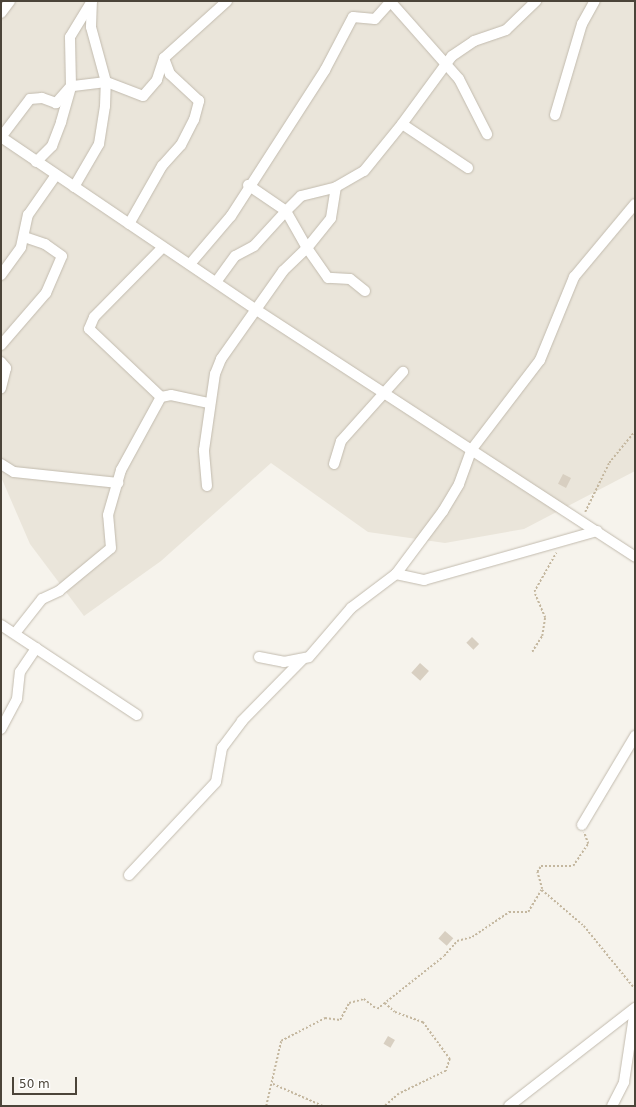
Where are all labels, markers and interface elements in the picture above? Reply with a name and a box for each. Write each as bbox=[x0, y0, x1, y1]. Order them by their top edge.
scale bar bbox=[14, 1069, 79, 1095]
text: 50 m bbox=[19, 1077, 50, 1091]

